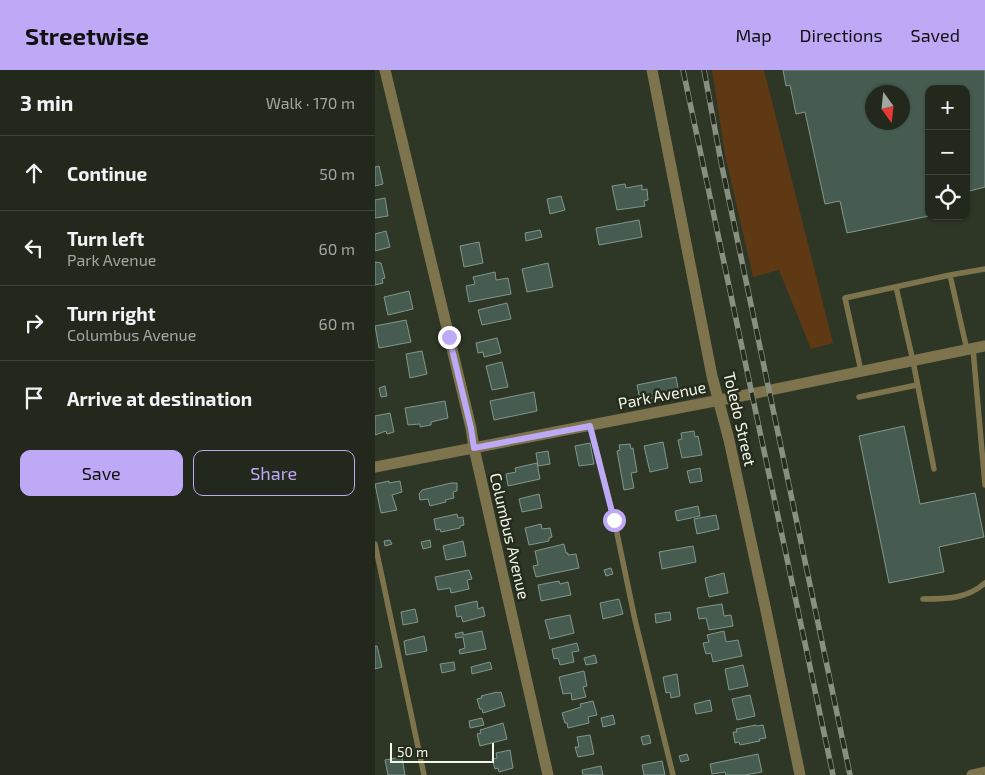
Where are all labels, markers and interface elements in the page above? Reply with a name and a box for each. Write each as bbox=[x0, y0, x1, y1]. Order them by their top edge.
text: Streetwise bbox=[25, 21, 149, 50]
text: Map bbox=[735, 24, 772, 46]
text: Directions bbox=[800, 24, 883, 46]
text: Saved bbox=[911, 24, 960, 46]
north arrow bbox=[865, 85, 910, 130]
map controls bbox=[925, 85, 970, 220]
button: + bbox=[925, 85, 970, 130]
text: 3 min bbox=[20, 90, 73, 115]
text: Walk · 170 m bbox=[266, 93, 355, 112]
button: − bbox=[925, 130, 970, 175]
icon: ahead bbox=[20, 159, 48, 187]
text: Continue bbox=[67, 162, 147, 185]
text: 50 m bbox=[319, 164, 355, 183]
button: locate bbox=[925, 175, 970, 220]
text: Turn left bbox=[67, 227, 144, 250]
icon: left bbox=[20, 234, 48, 262]
text: 60 m bbox=[319, 239, 355, 258]
text: Park Avenue bbox=[67, 250, 156, 269]
text: Turn right bbox=[67, 302, 155, 325]
icon: right bbox=[20, 309, 48, 337]
text: 60 m bbox=[319, 314, 355, 333]
text: Columbus Avenue bbox=[67, 325, 196, 344]
route end bbox=[438, 326, 461, 349]
street label: Toledo Street bbox=[720, 370, 761, 468]
street label: Park Avenue bbox=[616, 377, 708, 412]
icon: arrive bbox=[20, 384, 48, 412]
text: Arrive at destination bbox=[67, 387, 252, 410]
button: Save bbox=[20, 450, 183, 496]
button: Share bbox=[193, 450, 355, 496]
street label: Columbus Avenue bbox=[487, 471, 534, 601]
route start bbox=[603, 509, 626, 532]
scale bar bbox=[390, 740, 494, 763]
text: 50 m bbox=[397, 743, 428, 760]

